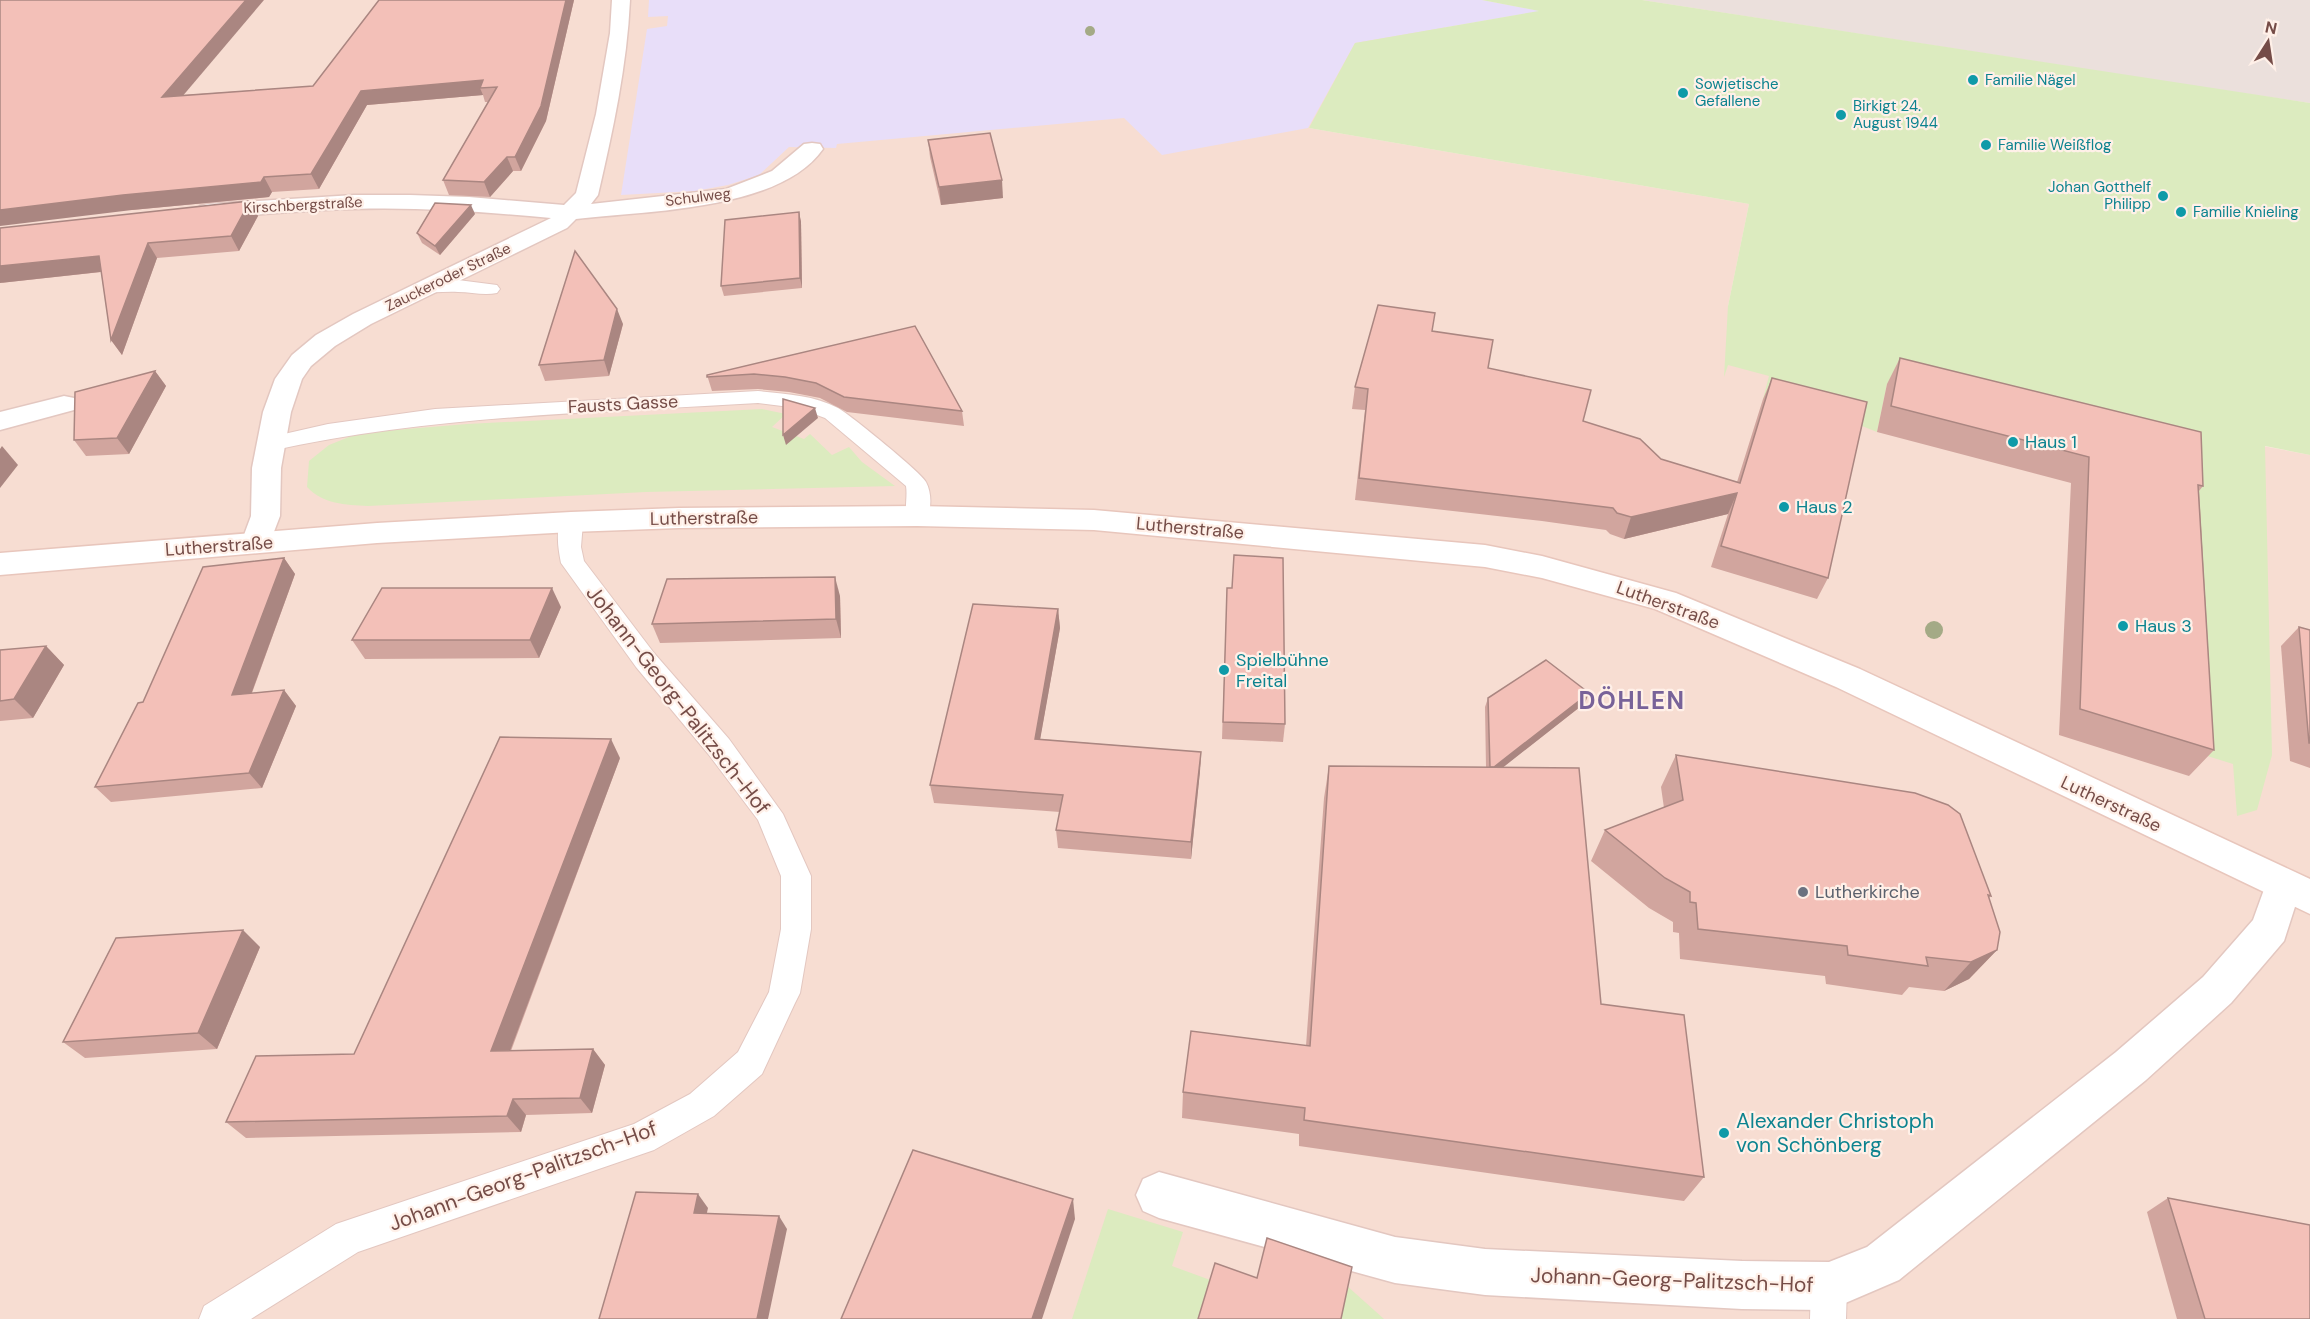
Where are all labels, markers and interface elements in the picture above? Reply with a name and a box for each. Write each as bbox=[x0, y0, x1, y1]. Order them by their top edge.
north arrow bbox=[2238, 12, 2298, 72]
text: N bbox=[2263, 16, 2279, 39]
place label: Familie Nägel bbox=[1985, 70, 2076, 90]
marker: Familie Nägel bbox=[1966, 73, 1980, 87]
place label: Sowjetische Gefallene bbox=[1695, 74, 1778, 111]
marker: Sowjetische Gefallene bbox=[1676, 86, 1690, 100]
place label: Birkigt 24. August 1944 bbox=[1853, 96, 1938, 133]
marker: Birkigt 24. August 1944 bbox=[1834, 108, 1848, 122]
place label: Familie Weißflog bbox=[1998, 135, 2111, 155]
marker: Familie Weißflog bbox=[1979, 138, 1993, 152]
place label: Johan Gotthelf Philipp bbox=[2048, 177, 2151, 214]
street label: Schulweg bbox=[664, 183, 732, 211]
marker: Johan Gotthelf Philipp bbox=[2156, 189, 2170, 203]
street label: Kirschbergstraße bbox=[243, 192, 363, 218]
place label: Familie Knieling bbox=[2193, 202, 2299, 222]
marker: Familie Knieling bbox=[2174, 205, 2188, 219]
street label: Zauckeroder Straße bbox=[382, 238, 514, 316]
street label: Fausts Gasse bbox=[567, 389, 679, 419]
place label: Haus 1 bbox=[2025, 430, 2077, 454]
marker: Haus 1 bbox=[2006, 435, 2020, 449]
place label: Haus 2 bbox=[1796, 495, 1853, 519]
marker: Haus 2 bbox=[1777, 500, 1791, 514]
street label: Lutherstraße bbox=[650, 505, 758, 531]
street label: Lutherstraße bbox=[1135, 511, 1245, 545]
street label: Lutherstraße bbox=[164, 530, 274, 562]
street label: Lutherstraße bbox=[1613, 575, 1723, 635]
street label: Johann-Georg-Palitzsch-Hof bbox=[580, 580, 776, 820]
place label: Haus 3 bbox=[2135, 614, 2192, 638]
marker: Haus 3 bbox=[2116, 619, 2130, 633]
place label: Spielbühne Freital bbox=[1236, 648, 1329, 693]
marker: Spielbühne Freital bbox=[1217, 663, 1231, 677]
district label: DÖHLEN bbox=[1579, 685, 1685, 716]
street label: Lutherstraße bbox=[2057, 770, 2165, 838]
place label: Lutherkirche bbox=[1815, 880, 1920, 904]
marker: Lutherkirche bbox=[1796, 885, 1810, 899]
place label: Alexander Christoph von Schönberg bbox=[1736, 1107, 1934, 1159]
street label: Johann-Georg-Palitzsch-Hof bbox=[385, 1114, 661, 1238]
marker: Alexander Christoph von Schönberg bbox=[1717, 1126, 1731, 1140]
street label: Johann-Georg-Palitzsch-Hof bbox=[1530, 1261, 1814, 1299]

